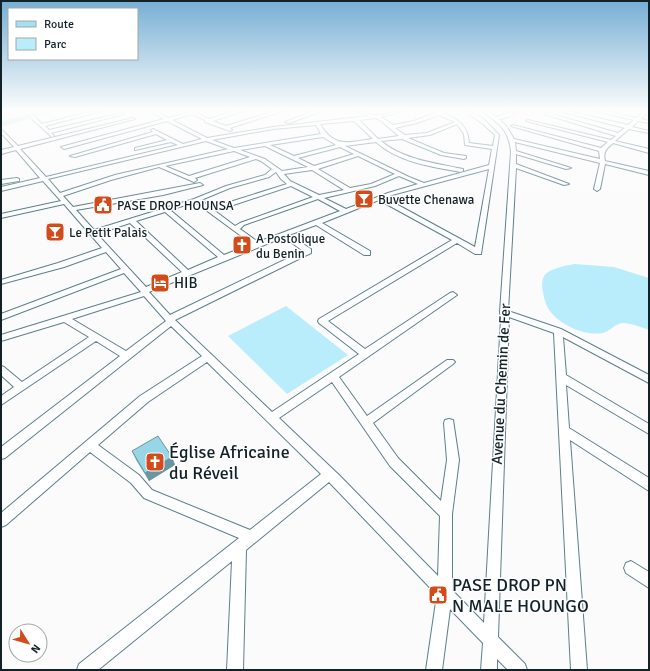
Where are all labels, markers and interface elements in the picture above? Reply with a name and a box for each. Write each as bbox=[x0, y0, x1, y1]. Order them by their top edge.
legend bbox=[8, 8, 138, 60]
text: Route bbox=[44, 17, 74, 32]
text: Parc bbox=[44, 37, 67, 52]
bar icon: Buvette Chenawa bbox=[353, 188, 375, 210]
place label: Buvette Chenawa bbox=[378, 192, 474, 208]
public building icon: PASE DROP HOUNSA bbox=[92, 194, 114, 216]
place label: PASE DROP HOUNSA bbox=[117, 198, 234, 214]
bar icon: Le Petit Palais bbox=[44, 221, 66, 243]
place label: Le Petit Palais bbox=[69, 225, 148, 241]
place label: A Postolique du Benin bbox=[256, 231, 325, 262]
church icon: A Postolique du Benin bbox=[231, 234, 253, 256]
hotel icon: HIB bbox=[149, 272, 171, 294]
place label: HIB bbox=[174, 274, 198, 292]
street label: Avenue du Chemin de Fer bbox=[488, 303, 514, 465]
place label: Église Africaine du Réveil bbox=[169, 441, 290, 484]
church icon: Église Africaine du Réveil bbox=[144, 451, 166, 473]
place label: PASE DROP PN N MALE HOUNGO bbox=[452, 574, 589, 617]
public building icon: PASE DROP PN N MALE HOUNGO bbox=[427, 584, 449, 606]
north arrow bbox=[8, 623, 48, 663]
text: N bbox=[28, 642, 43, 656]

